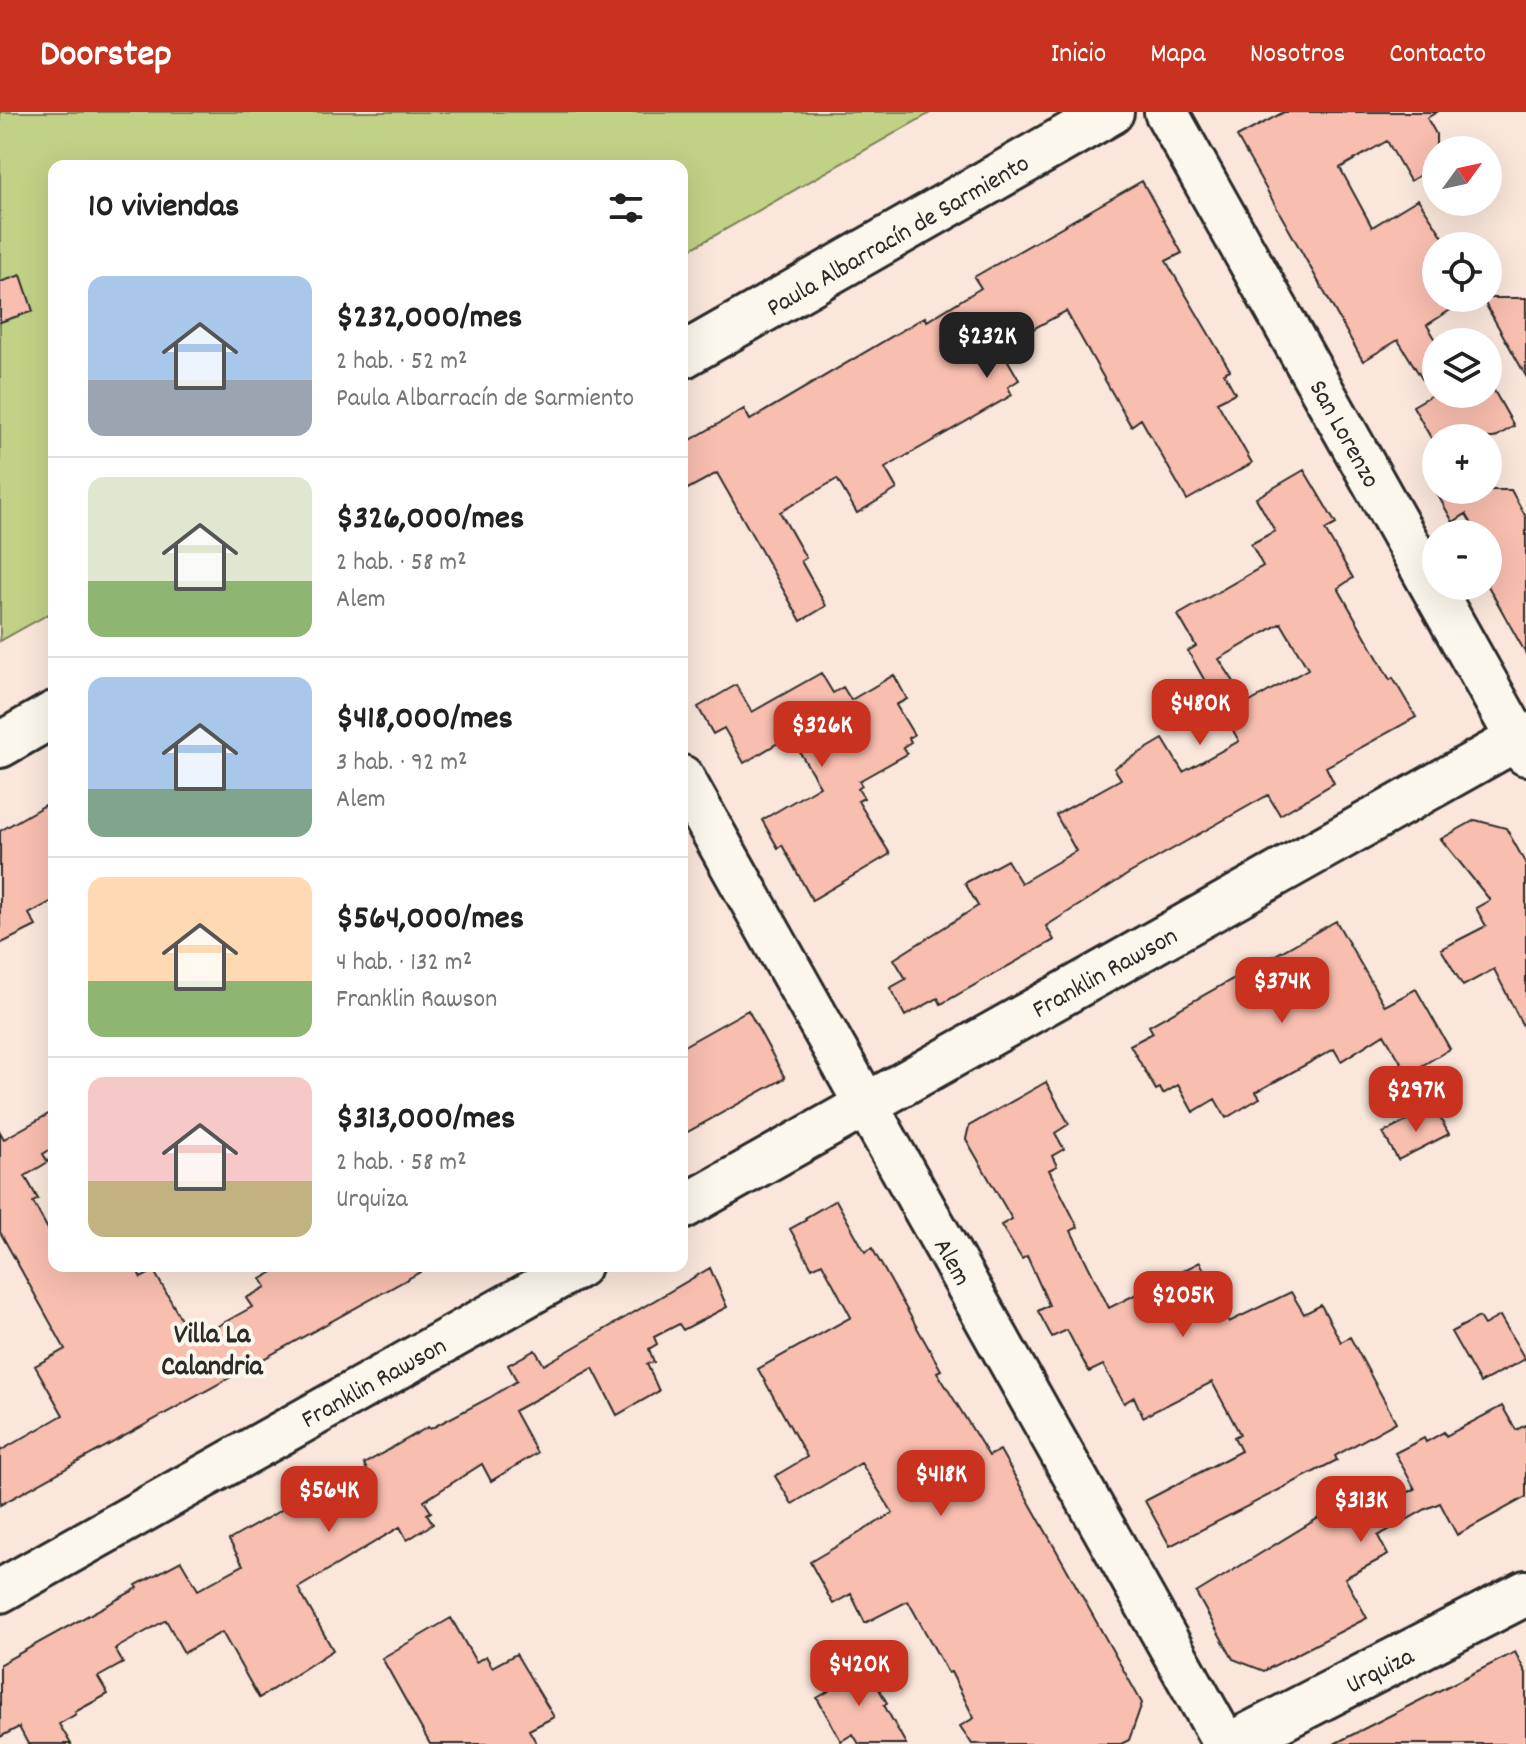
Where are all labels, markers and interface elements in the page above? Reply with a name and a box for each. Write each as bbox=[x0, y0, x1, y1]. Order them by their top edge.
text: Doorstep bbox=[40, 29, 172, 84]
text: Inicio bbox=[1051, 36, 1106, 76]
text: Mapa bbox=[1150, 36, 1206, 76]
text: Nosotros bbox=[1250, 36, 1345, 76]
text: Contacto bbox=[1389, 36, 1486, 76]
north arrow bbox=[1422, 136, 1502, 216]
map controls bbox=[1422, 136, 1502, 600]
street label: Paula Albarracín de Sarmiento bbox=[760, 146, 1037, 328]
text: 10 viviendas bbox=[88, 184, 239, 233]
icon: filters bbox=[604, 186, 648, 230]
button: locate bbox=[1422, 232, 1502, 312]
text: $232,000/mes bbox=[336, 295, 522, 344]
icon: home bbox=[152, 308, 248, 404]
pin: $232K bbox=[931, 312, 1043, 380]
text: $232K bbox=[957, 319, 1017, 356]
button: layers bbox=[1422, 328, 1502, 408]
text: 2 hab. · 52 m² bbox=[336, 344, 468, 381]
street label: San Lorenzo bbox=[1298, 374, 1388, 495]
text: Paula Albarracín de Sarmiento bbox=[336, 381, 634, 418]
button: + bbox=[1422, 424, 1502, 504]
text: $326,000/mes bbox=[336, 496, 524, 545]
icon: home bbox=[152, 509, 248, 605]
button: − bbox=[1422, 520, 1502, 600]
text: 2 hab. · 58 m² bbox=[336, 545, 467, 582]
text: Alem bbox=[336, 582, 386, 619]
pin: $480K bbox=[1144, 679, 1256, 747]
text: $480K bbox=[1170, 686, 1230, 723]
text: $418,000/mes bbox=[336, 696, 513, 745]
pin: $326K bbox=[766, 701, 878, 769]
text: $326K bbox=[792, 708, 852, 745]
icon: home bbox=[152, 709, 248, 805]
text: 3 hab. · 92 m² bbox=[336, 745, 468, 782]
text: Alem bbox=[336, 782, 386, 819]
text: $564,000/mes bbox=[336, 896, 524, 945]
icon: home bbox=[152, 909, 248, 1005]
street label: Franklin Rawson bbox=[1026, 919, 1185, 1029]
text: 4 hab. · 132 m² bbox=[336, 945, 472, 982]
pin: $374K bbox=[1226, 957, 1338, 1025]
text: $374K bbox=[1253, 964, 1311, 1001]
text: Franklin Rawson bbox=[336, 982, 497, 1019]
pin: $297K bbox=[1360, 1066, 1472, 1134]
text: $297K bbox=[1387, 1073, 1445, 1110]
text: $313,000/mes bbox=[336, 1096, 515, 1145]
icon: home bbox=[152, 1109, 248, 1205]
text: 2 hab. · 58 m² bbox=[336, 1145, 467, 1182]
text: Urquiza bbox=[336, 1182, 408, 1219]
street label: Alem bbox=[923, 1232, 979, 1293]
pin: $205K bbox=[1127, 1271, 1239, 1339]
text: $205K bbox=[1152, 1278, 1214, 1315]
district label: Villa La Calandria bbox=[161, 1317, 264, 1389]
street label: Franklin Rawson bbox=[295, 1329, 454, 1439]
pin: $418K bbox=[885, 1450, 997, 1518]
text: $418K bbox=[915, 1457, 967, 1494]
pin: $564K bbox=[273, 1466, 385, 1534]
text: $564K bbox=[299, 1473, 359, 1510]
pin: $313K bbox=[1305, 1476, 1417, 1544]
text: $313K bbox=[1334, 1483, 1388, 1520]
street label: Urquiza bbox=[1340, 1639, 1422, 1705]
pin: $420K bbox=[803, 1640, 915, 1708]
text: $420K bbox=[828, 1647, 890, 1684]

